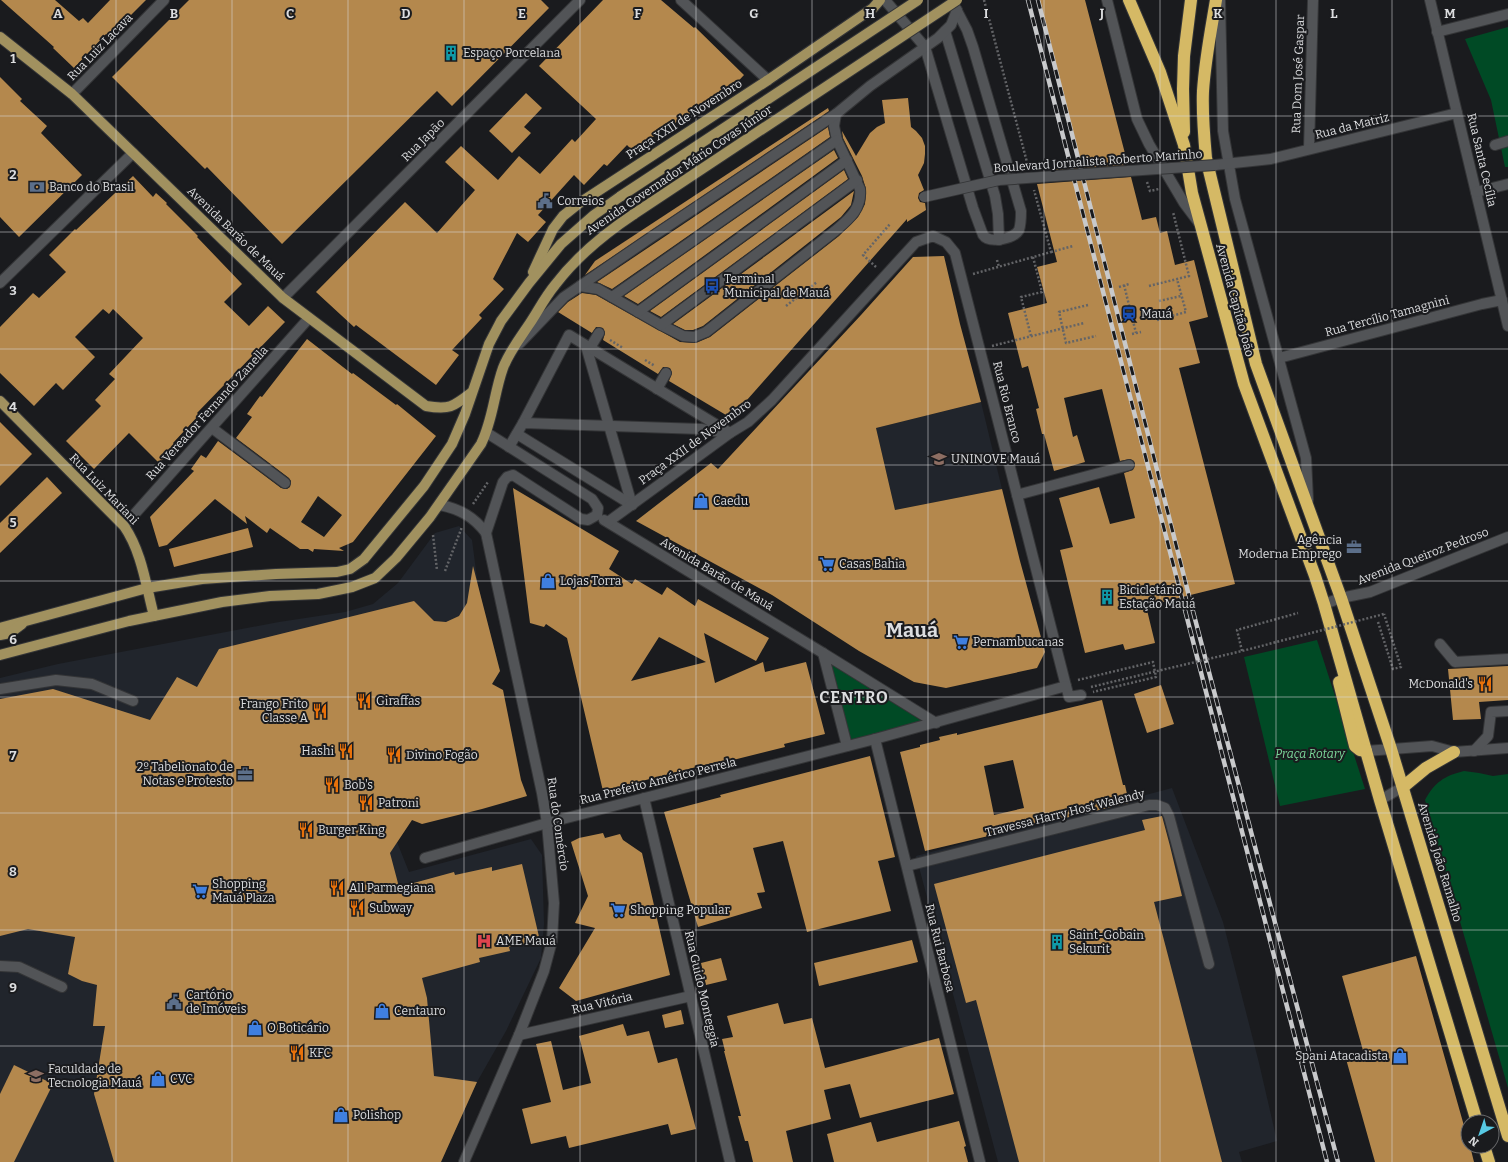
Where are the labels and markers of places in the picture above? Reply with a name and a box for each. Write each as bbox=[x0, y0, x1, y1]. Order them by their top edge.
building icon: Espaço Porcelana bbox=[442, 44, 460, 62]
place label: Espaço Porcelana bbox=[463, 46, 561, 60]
bank icon: Banco do Brasil bbox=[28, 178, 46, 196]
place label: Banco do Brasil bbox=[49, 180, 135, 194]
public building icon: Correios bbox=[536, 192, 554, 210]
place label: Correios bbox=[557, 194, 605, 208]
place label: Terminal Municipal de Mauá bbox=[724, 272, 830, 300]
bus stop icon: Terminal Municipal de Mauá bbox=[703, 277, 721, 295]
station icon: Mauá bbox=[1120, 305, 1138, 323]
place label: Mauá bbox=[1141, 307, 1172, 321]
school or university icon: UNINOVE Mauá bbox=[930, 450, 948, 468]
place label: UNINOVE Mauá bbox=[951, 452, 1041, 466]
shop icon: Caedu bbox=[692, 492, 710, 510]
place label: Caedu bbox=[713, 494, 749, 508]
place label: Agência Moderna Emprego bbox=[1238, 533, 1342, 561]
office icon: Agência Moderna Emprego bbox=[1345, 538, 1363, 556]
supermarket icon: Casas Bahia bbox=[818, 555, 836, 573]
place label: Casas Bahia bbox=[839, 557, 905, 571]
shop icon: Lojas Torra bbox=[539, 572, 557, 590]
place label: Lojas Torra bbox=[560, 574, 622, 588]
place label: Bicicletário Estação Mauá bbox=[1119, 583, 1196, 611]
building icon: Bicicletário Estação Mauá bbox=[1098, 588, 1116, 606]
supermarket icon: Pernambucanas bbox=[952, 633, 970, 651]
place label: Pernambucanas bbox=[973, 635, 1064, 649]
restaurant icon: McDonald's bbox=[1476, 675, 1494, 693]
place label: McDonald's bbox=[1409, 677, 1473, 691]
restaurant icon: Giraffas bbox=[355, 692, 373, 710]
place label: Giraffas bbox=[376, 694, 421, 708]
place label: Frango Frito Classe A bbox=[240, 697, 308, 725]
restaurant icon: Frango Frito Classe A bbox=[311, 702, 329, 720]
restaurant icon: Hashi bbox=[337, 742, 355, 760]
place label: Hashi bbox=[301, 744, 334, 758]
restaurant icon: Divino Fogão bbox=[385, 746, 403, 764]
place label: Divino Fogão bbox=[406, 748, 478, 762]
place label: 2º Tabelionato de Notas e Protesto bbox=[137, 760, 233, 788]
office icon: 2º Tabelionato de Notas e Protesto bbox=[236, 765, 254, 783]
restaurant icon: Bob's bbox=[323, 776, 341, 794]
place label: Bob's bbox=[344, 778, 373, 792]
restaurant icon: Patroni bbox=[357, 794, 375, 812]
place label: Patroni bbox=[378, 796, 419, 810]
restaurant icon: Burger King bbox=[297, 821, 315, 839]
place label: Burger King bbox=[318, 823, 385, 837]
place label: Shopping Mauá Plaza bbox=[212, 877, 275, 905]
restaurant icon: All Parmegiana bbox=[328, 879, 346, 897]
place label: All Parmegiana bbox=[349, 881, 434, 895]
supermarket icon: Shopping Mauá Plaza bbox=[191, 882, 209, 900]
restaurant icon: Subway bbox=[348, 899, 366, 917]
place label: Subway bbox=[369, 901, 413, 915]
supermarket icon: Shopping Popular bbox=[609, 901, 627, 919]
place label: Shopping Popular bbox=[630, 903, 730, 917]
place label: Saint-Gobain Sekurit bbox=[1069, 928, 1144, 956]
hospital icon: AME Mauá bbox=[475, 932, 493, 950]
building icon: Saint-Gobain Sekurit bbox=[1048, 933, 1066, 951]
place label: AME Mauá bbox=[496, 934, 556, 948]
place label: Cartório de Imóveis bbox=[186, 988, 247, 1016]
public building icon: Cartório de Imóveis bbox=[165, 993, 183, 1011]
shop icon: Centauro bbox=[373, 1002, 391, 1020]
place label: Centauro bbox=[394, 1004, 446, 1018]
shop icon: O Boticário bbox=[246, 1019, 264, 1037]
place label: O Boticário bbox=[267, 1021, 329, 1035]
restaurant icon: KFC bbox=[288, 1044, 306, 1062]
place label: KFC bbox=[309, 1046, 332, 1060]
shop icon: Spani Atacadista bbox=[1391, 1047, 1409, 1065]
place label: Spani Atacadista bbox=[1295, 1049, 1388, 1063]
place label: Faculdade de Tecnologia Mauá bbox=[48, 1062, 142, 1090]
school or university icon: Faculdade de Tecnologia Mauá bbox=[27, 1067, 45, 1085]
shop icon: CVC bbox=[149, 1070, 167, 1088]
place label: CVC bbox=[170, 1072, 193, 1086]
shop icon: Polishop bbox=[332, 1106, 350, 1124]
place label: Polishop bbox=[353, 1108, 401, 1122]

